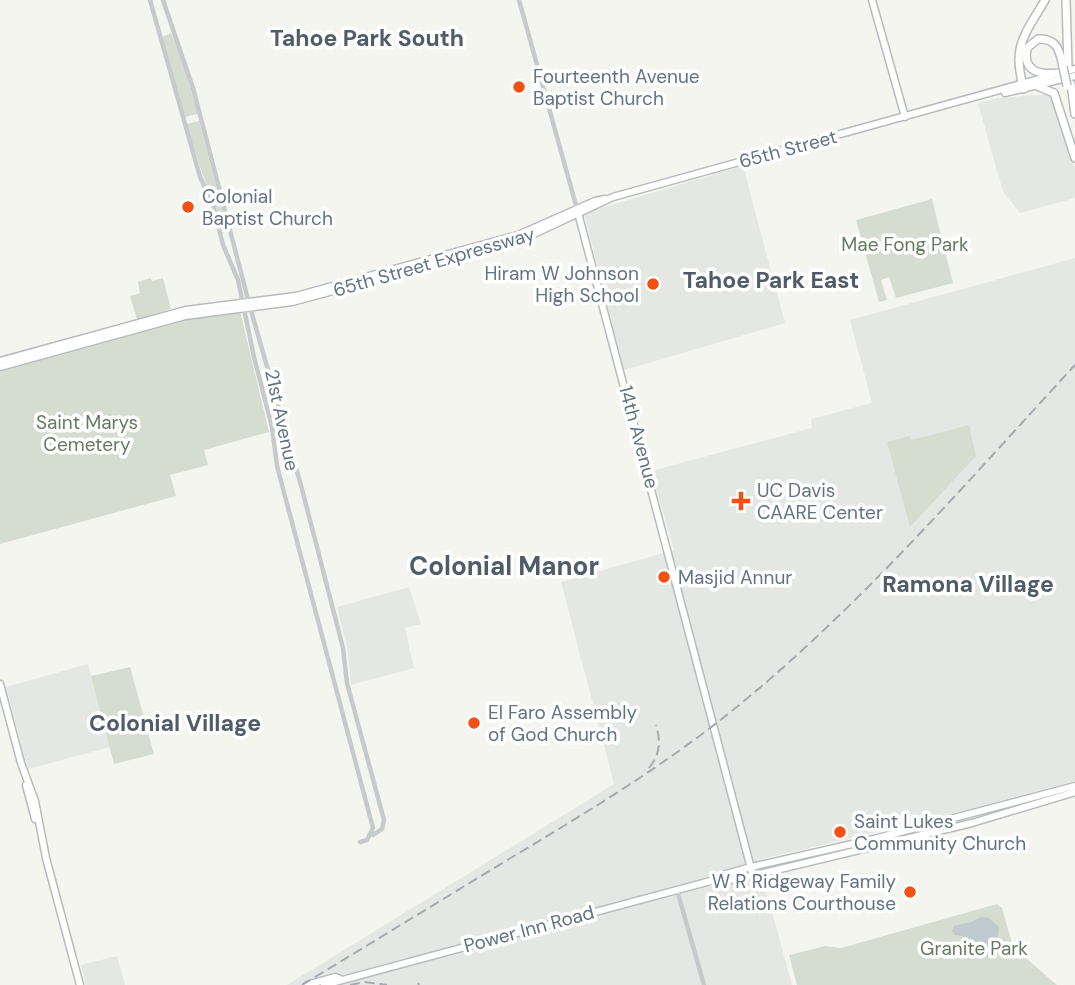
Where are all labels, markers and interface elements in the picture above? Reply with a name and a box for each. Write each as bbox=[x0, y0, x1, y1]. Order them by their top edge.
district label: Tahoe Park South bbox=[270, 23, 464, 53]
place label: Fourteenth Avenue Baptist Church bbox=[533, 64, 700, 111]
marker: Fourteenth Avenue Baptist Church bbox=[511, 79, 527, 95]
street label: 65th Street bbox=[736, 124, 840, 174]
place label: Colonial Baptist Church bbox=[202, 184, 333, 231]
marker: Colonial Baptist Church bbox=[180, 199, 196, 215]
street label: 65th Street Expressway bbox=[330, 221, 538, 303]
park label: Mae Fong Park bbox=[841, 232, 969, 257]
place label: Hiram W Johnson High School bbox=[484, 261, 639, 308]
district label: Tahoe Park East bbox=[683, 265, 859, 295]
marker: Hiram W Johnson High School bbox=[645, 276, 661, 292]
street label: 21st Avenue bbox=[259, 367, 305, 473]
street label: 14th Avenue bbox=[613, 383, 665, 491]
park label: Saint Marys Cemetery bbox=[36, 410, 138, 457]
place label: UC Davis CAARE Center bbox=[757, 478, 883, 525]
marker: UC Davis CAARE Center bbox=[731, 491, 751, 511]
district label: Colonial Manor bbox=[409, 549, 599, 583]
place label: Masjid Annur bbox=[678, 565, 792, 590]
marker: Masjid Annur bbox=[656, 569, 672, 585]
district label: Ramona Village bbox=[882, 569, 1054, 599]
place label: El Faro Assembly of God Church bbox=[488, 700, 637, 747]
district label: Colonial Village bbox=[89, 708, 261, 738]
marker: El Faro Assembly of God Church bbox=[466, 715, 482, 731]
place label: Saint Lukes Community Church bbox=[854, 809, 1026, 856]
marker: Saint Lukes Community Church bbox=[832, 824, 848, 840]
place label: W R Ridgeway Family Relations Courthouse bbox=[708, 869, 896, 916]
marker: W R Ridgeway Family Relations Courthouse bbox=[902, 884, 918, 900]
street label: Power Inn Road bbox=[461, 900, 597, 958]
park label: Granite Park bbox=[920, 936, 1028, 961]

